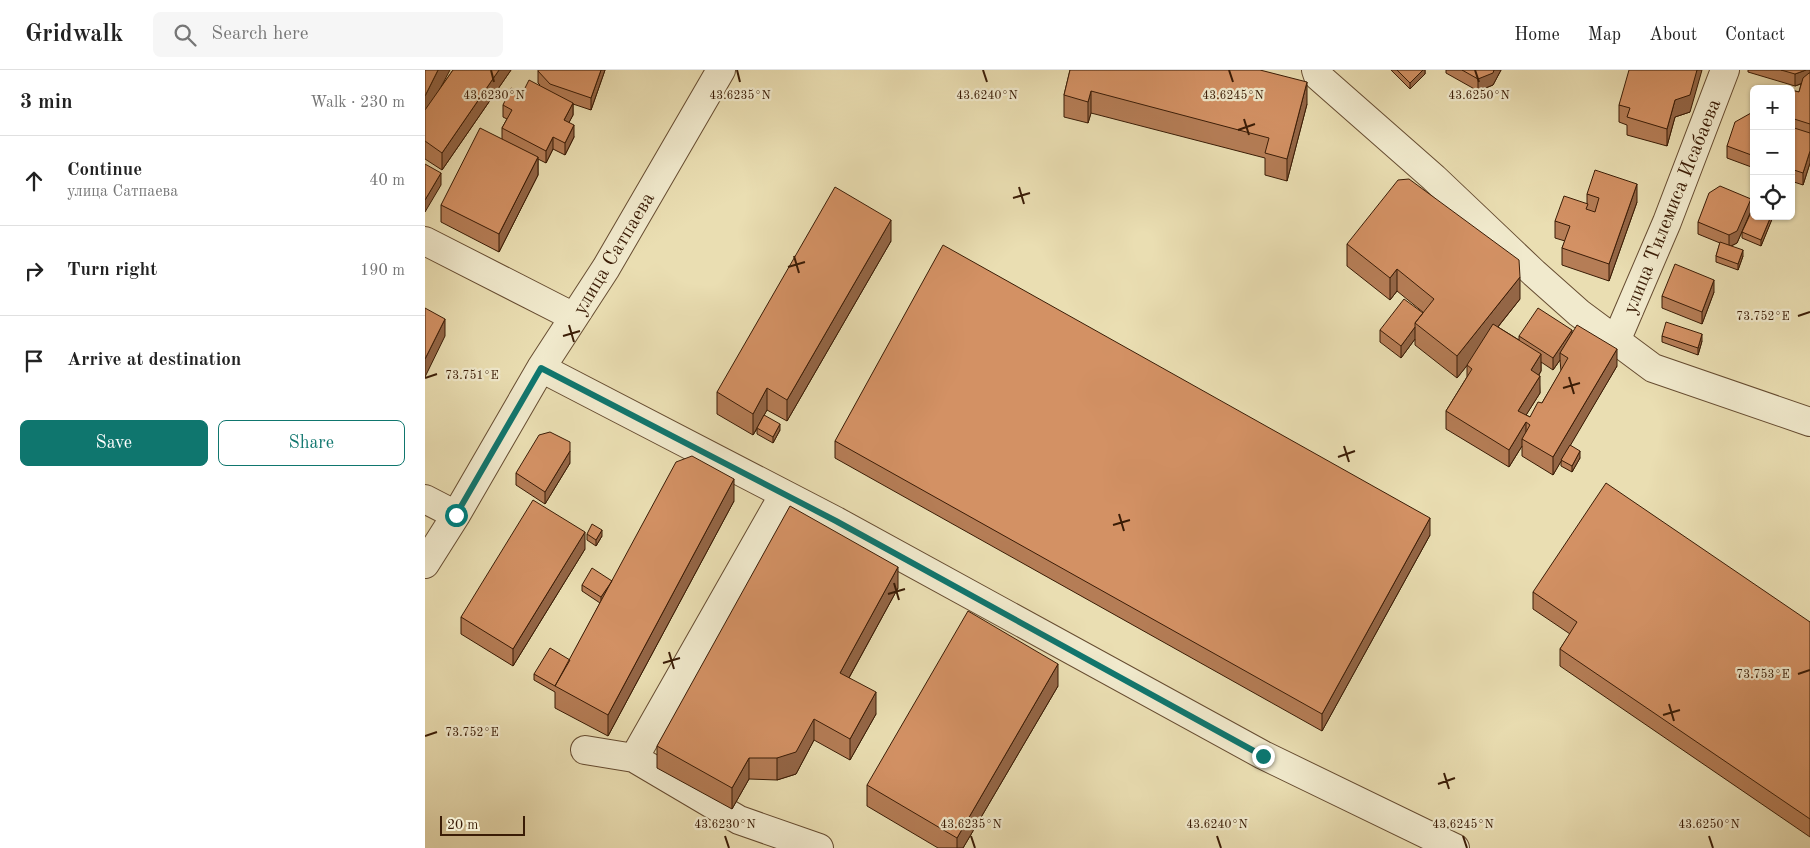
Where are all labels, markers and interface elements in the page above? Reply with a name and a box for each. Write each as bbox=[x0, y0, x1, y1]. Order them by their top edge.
search box bbox=[153, 12, 503, 57]
icon: search bbox=[171, 21, 199, 49]
text: Gridwalk bbox=[25, 23, 123, 47]
text: Search here bbox=[211, 25, 309, 44]
text: Home bbox=[1514, 26, 1560, 44]
text: Map bbox=[1588, 26, 1621, 44]
text: About bbox=[1649, 26, 1697, 44]
text: Contact bbox=[1725, 26, 1785, 44]
map controls bbox=[1750, 85, 1795, 220]
button: + bbox=[1750, 85, 1795, 130]
text: 43.6235°N bbox=[709, 89, 771, 102]
text: 43.6245°N bbox=[1202, 89, 1264, 102]
text: 43.6250°N bbox=[1448, 89, 1510, 102]
text: 43.6230°N bbox=[463, 90, 525, 102]
text: 43.6240°N bbox=[956, 90, 1018, 102]
text: 3 min bbox=[20, 92, 73, 113]
text: Walk · 230 m bbox=[310, 95, 405, 111]
street label: улица Тилемиса Исабаева bbox=[1620, 96, 1725, 317]
button: − bbox=[1750, 130, 1795, 175]
text: Continue bbox=[67, 161, 142, 180]
icon: ahead bbox=[20, 167, 48, 195]
text: 40 m bbox=[369, 173, 405, 189]
button: locate bbox=[1750, 175, 1795, 220]
text: улица Сатпаева bbox=[67, 184, 178, 200]
street label: улица Сатпаева bbox=[570, 189, 659, 319]
icon: right bbox=[20, 257, 48, 285]
text: Turn right bbox=[67, 261, 157, 280]
text: 190 m bbox=[360, 263, 405, 279]
text: 73.752°E bbox=[1736, 310, 1790, 323]
icon: arrive bbox=[20, 347, 48, 375]
text: Arrive at destination bbox=[67, 351, 241, 370]
text: 73.751°E bbox=[445, 369, 499, 382]
button: Save bbox=[20, 420, 208, 466]
button: Share bbox=[218, 420, 405, 466]
route start bbox=[445, 504, 468, 527]
text: 73.753°E bbox=[1736, 668, 1790, 681]
text: 73.752°E bbox=[445, 726, 499, 739]
route end bbox=[1252, 745, 1275, 768]
scale bar bbox=[440, 813, 525, 836]
text: 20 m bbox=[447, 818, 478, 832]
text: 43.6235°N bbox=[940, 818, 1002, 831]
text: 43.6245°N bbox=[1432, 818, 1494, 831]
text: 43.6250°N bbox=[1678, 818, 1740, 831]
text: 43.6230°N bbox=[694, 819, 756, 831]
text: 43.6240°N bbox=[1186, 819, 1248, 831]

